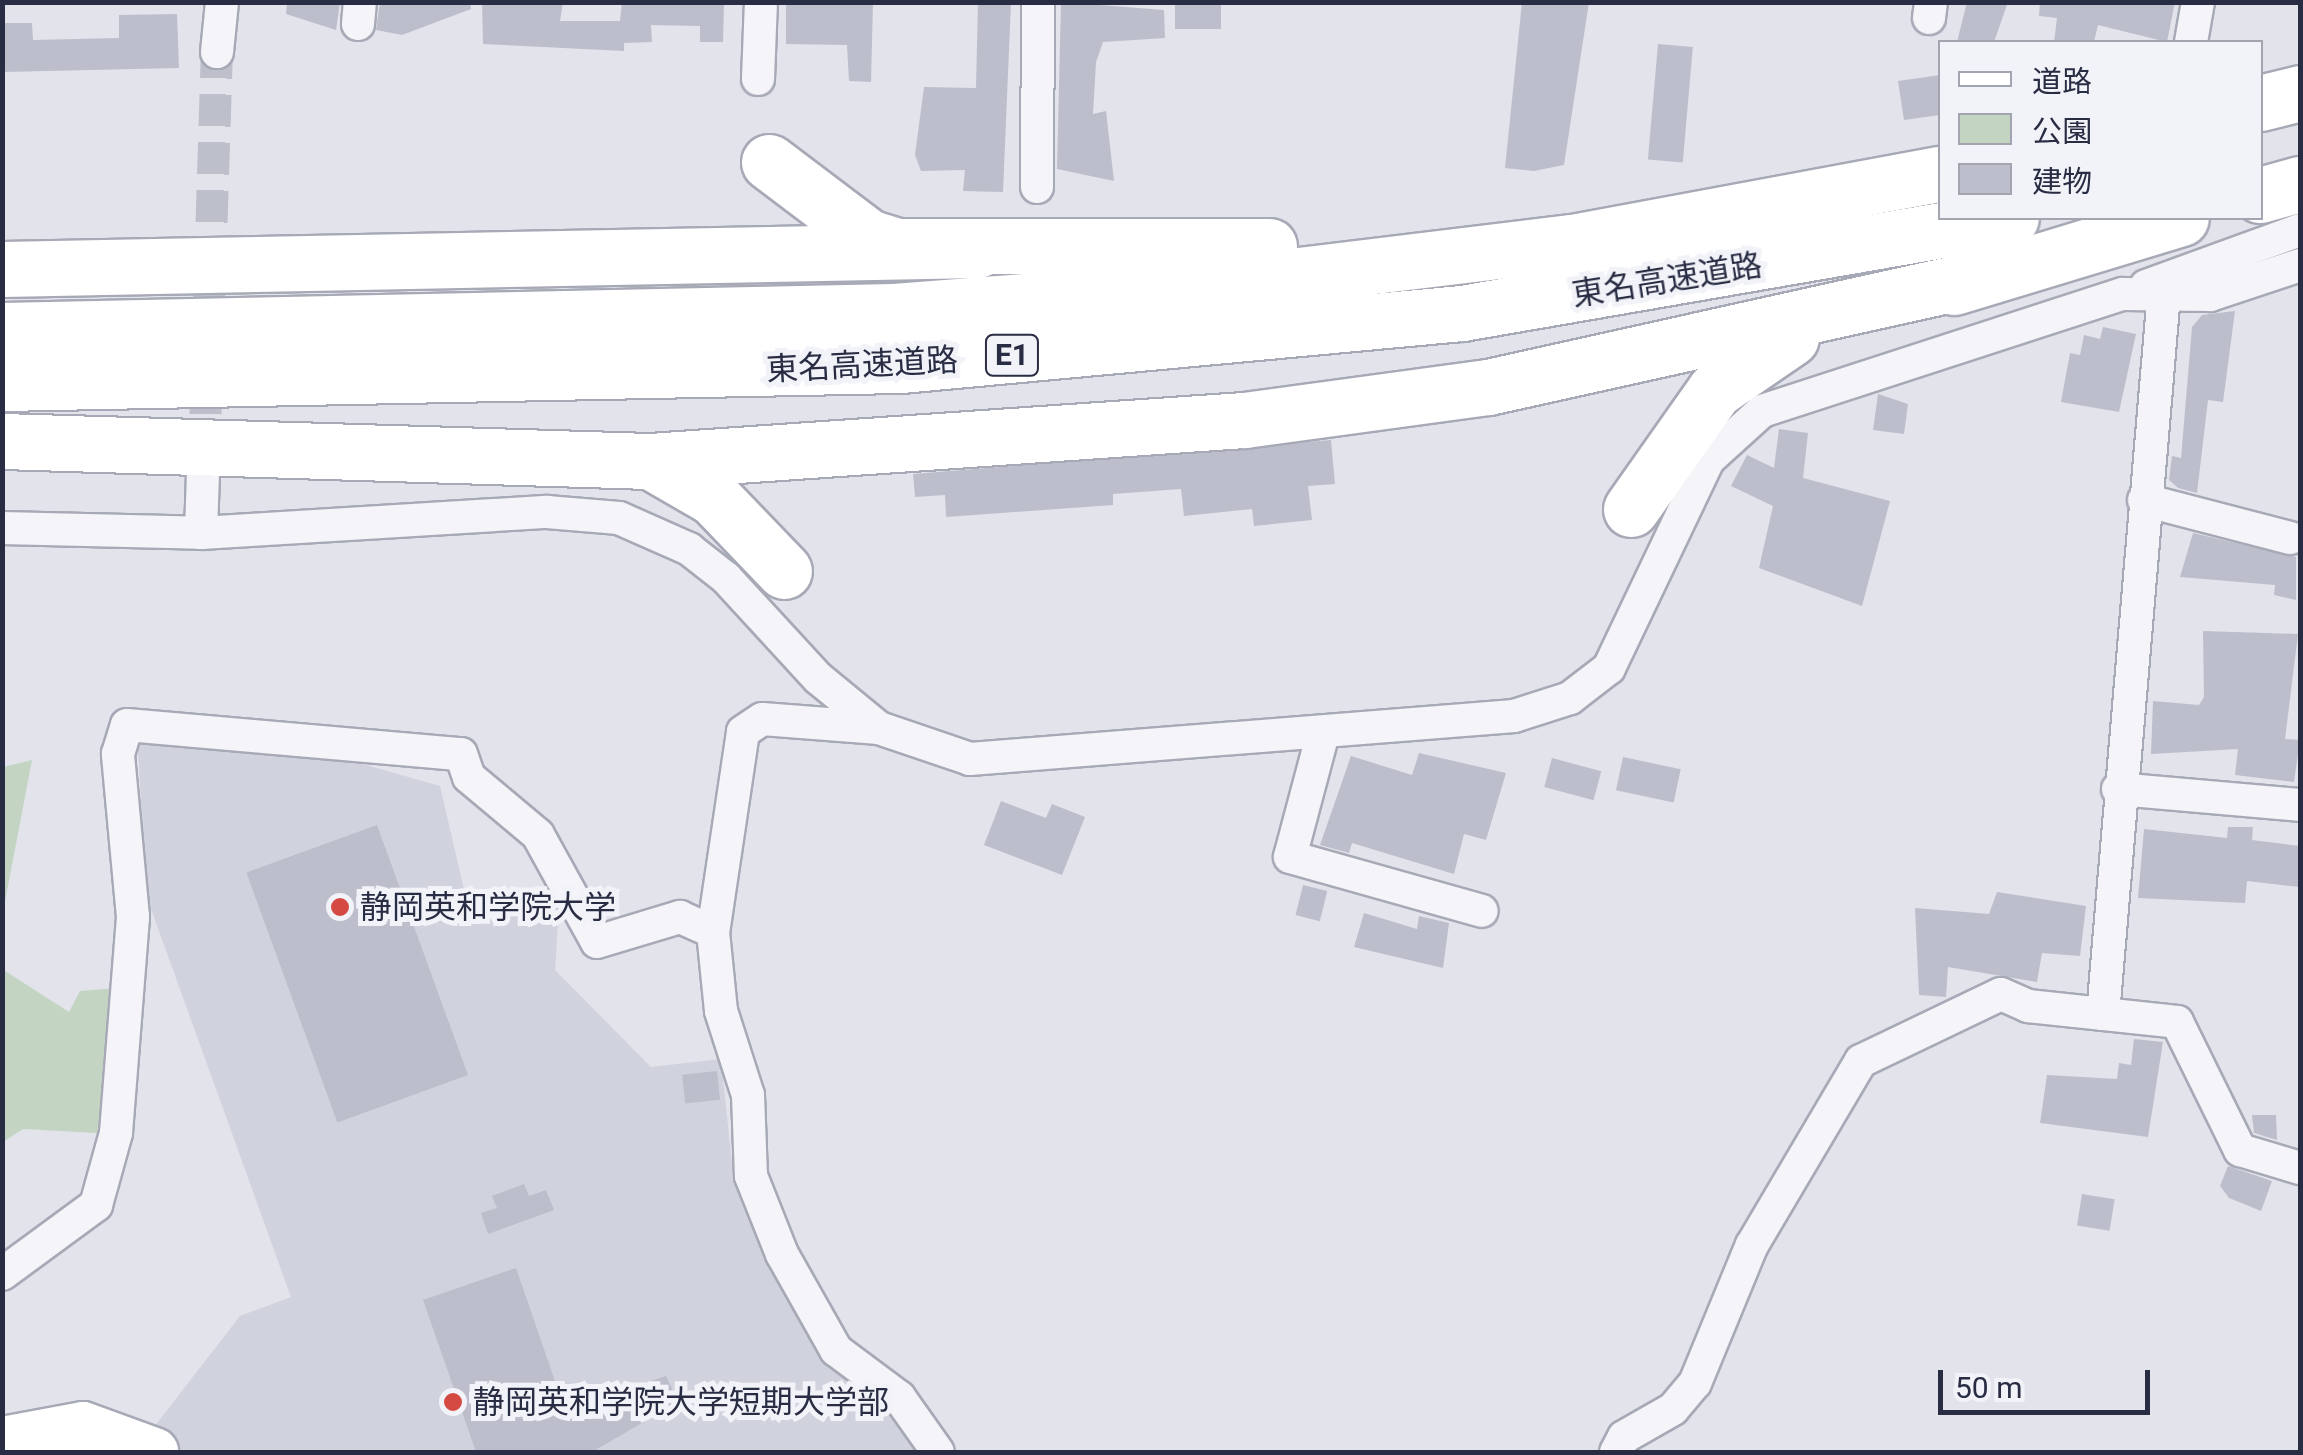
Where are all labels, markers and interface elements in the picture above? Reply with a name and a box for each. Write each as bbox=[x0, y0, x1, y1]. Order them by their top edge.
legend bbox=[1938, 40, 2263, 220]
text: 道路 bbox=[2032, 64, 2092, 99]
text: 公園 bbox=[2032, 114, 2092, 149]
text: 建物 bbox=[2032, 164, 2092, 199]
street label: 東名高速道路 bbox=[1569, 246, 1765, 314]
road number: E1 bbox=[984, 330, 1040, 380]
street label: 東名高速道路 bbox=[765, 341, 959, 389]
place label: 静岡英和学院大学 bbox=[360, 888, 616, 926]
marker: 静岡英和学院大学 bbox=[329, 896, 351, 918]
scale bar bbox=[1943, 1350, 2156, 1412]
text: 50 m bbox=[1955, 1370, 2022, 1405]
place label: 静岡英和学院大学短期大学部 bbox=[473, 1383, 889, 1421]
marker: 静岡英和学院大学短期大学部 bbox=[442, 1391, 464, 1413]

